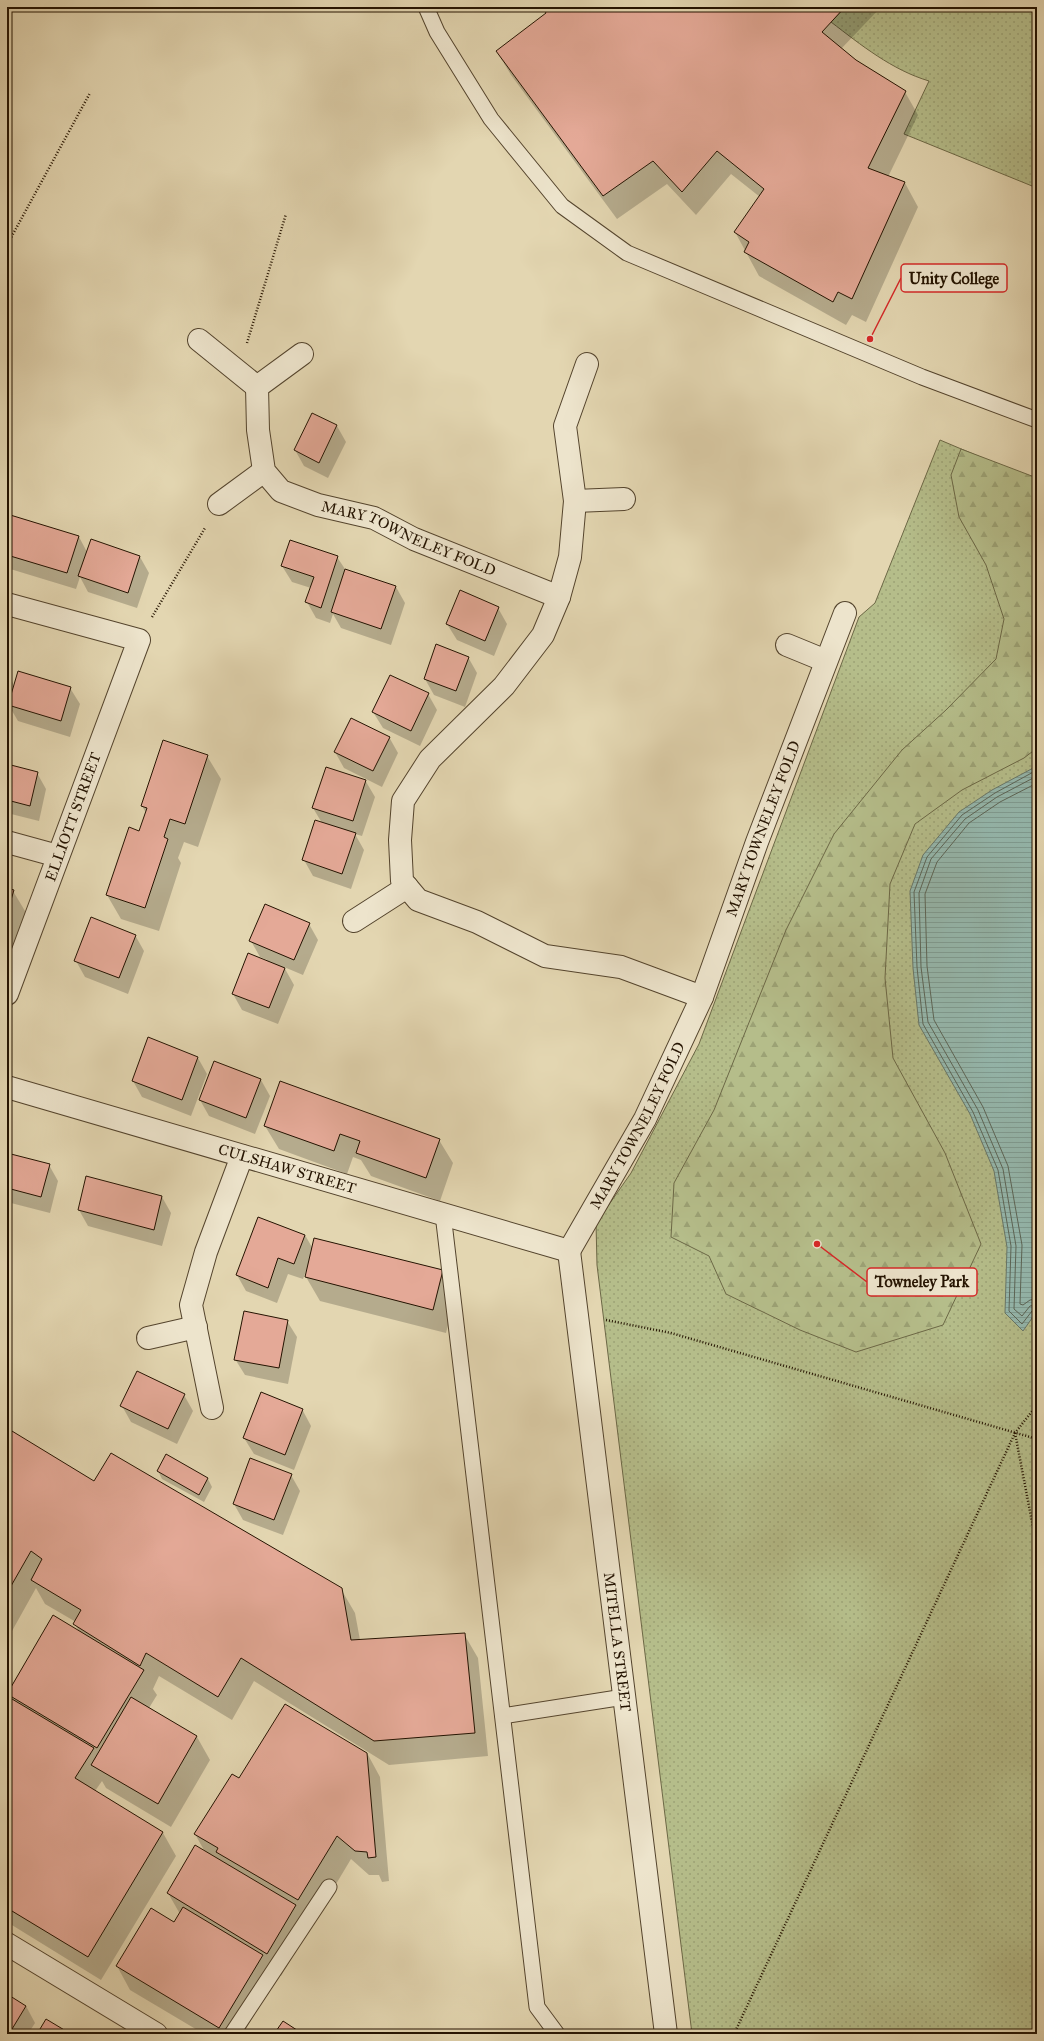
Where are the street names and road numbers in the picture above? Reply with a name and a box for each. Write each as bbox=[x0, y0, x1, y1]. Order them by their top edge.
street label: MARY TOWNELEY FOLD bbox=[320, 497, 499, 580]
street label: MARY TOWNELEY FOLD bbox=[722, 738, 804, 919]
street label: ELLIOTT STREET bbox=[41, 750, 105, 884]
street label: MARY TOWNELEY FOLD bbox=[586, 1039, 689, 1212]
street label: CULSHAW STREET bbox=[216, 1140, 358, 1197]
street label: MITELLA STREET bbox=[600, 1571, 635, 1713]

